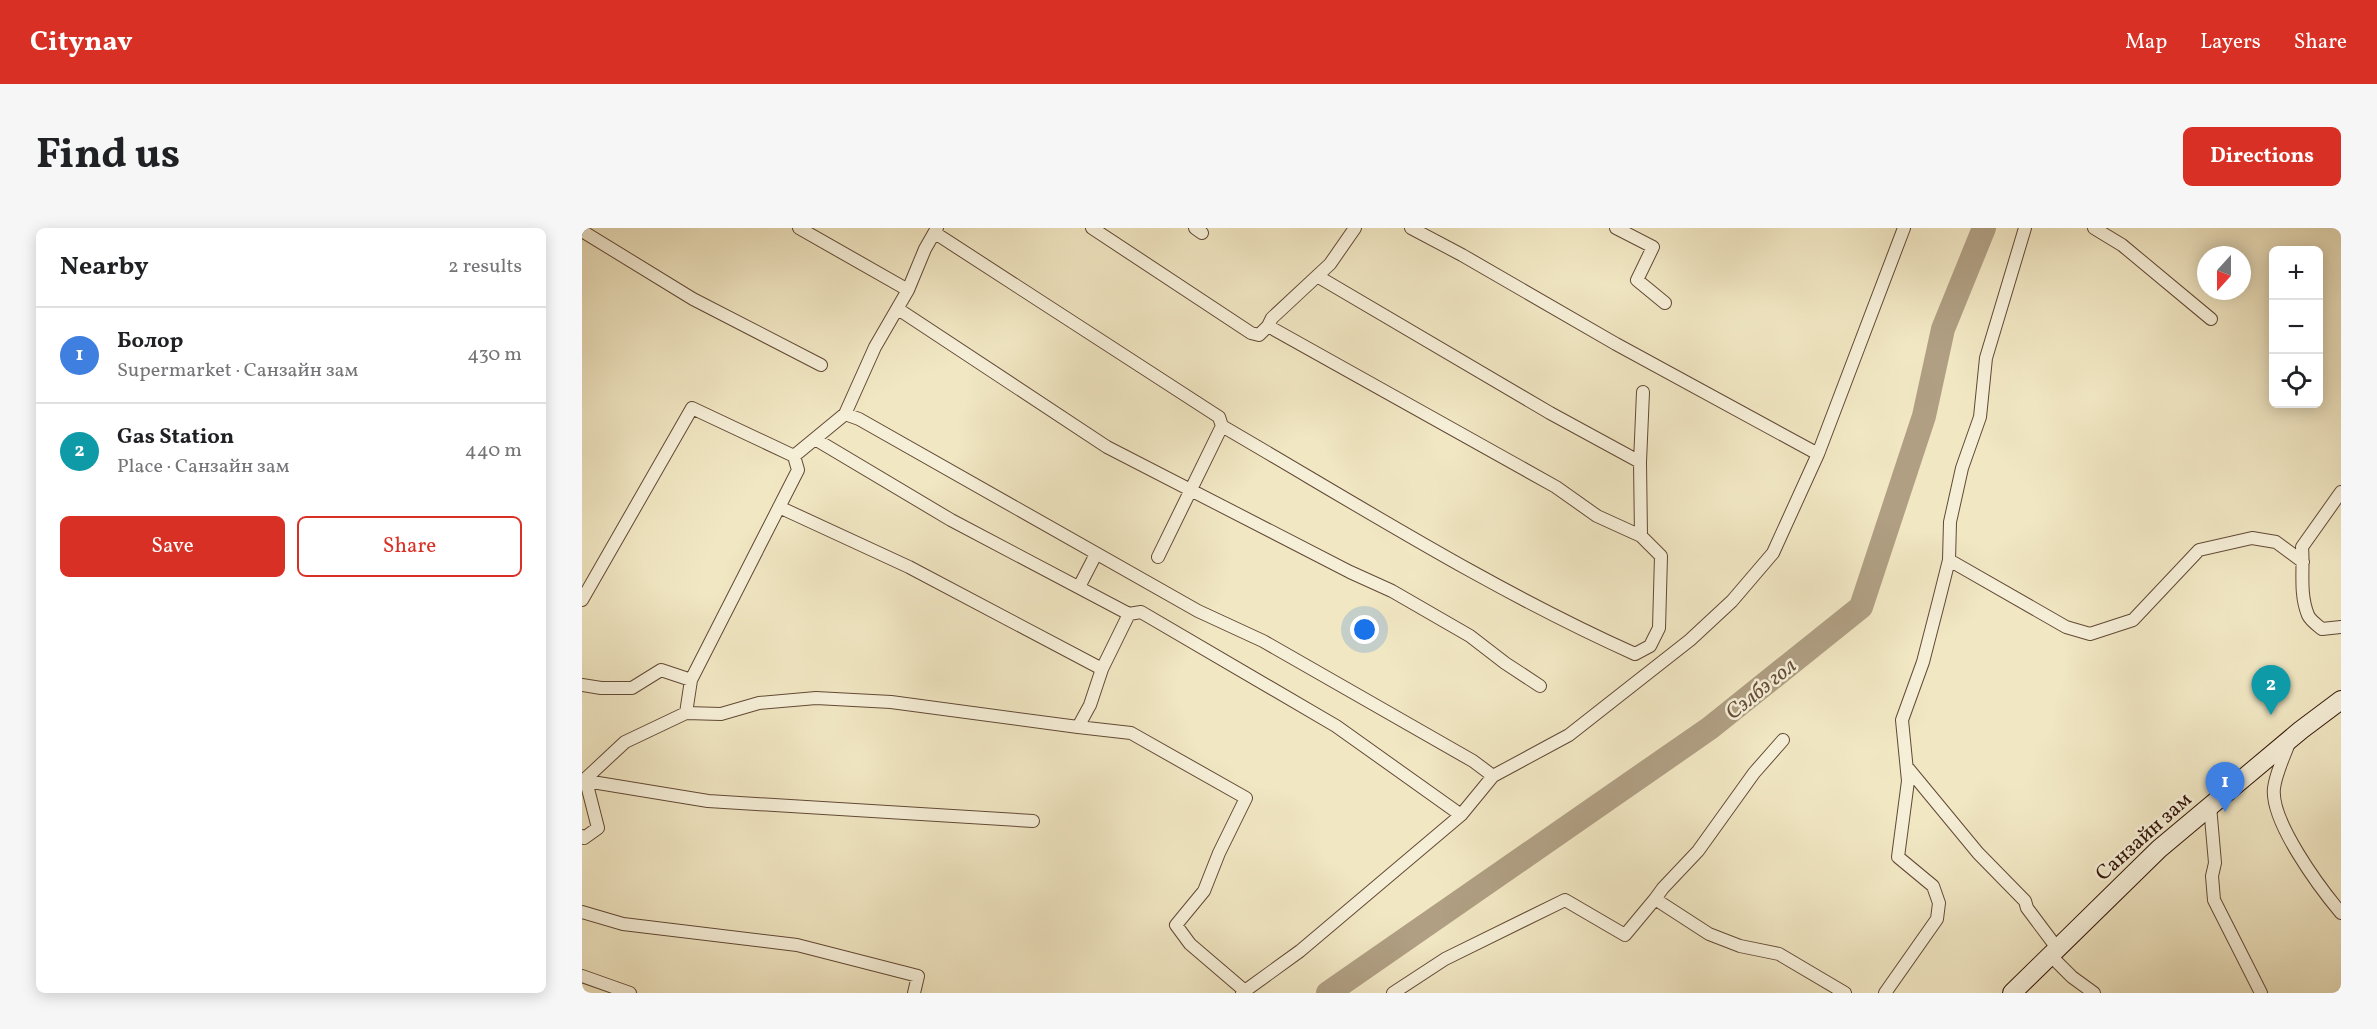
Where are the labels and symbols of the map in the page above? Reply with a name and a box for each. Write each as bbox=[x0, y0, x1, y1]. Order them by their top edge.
north arrow bbox=[2197, 246, 2251, 300]
your location bbox=[1350, 615, 1379, 644]
water label: Сэлбэ гол bbox=[1719, 652, 1804, 728]
pin: 2 bbox=[2252, 666, 2290, 715]
pin: 1 bbox=[2206, 762, 2244, 812]
street label: Санзайн зам bbox=[2090, 786, 2198, 888]

